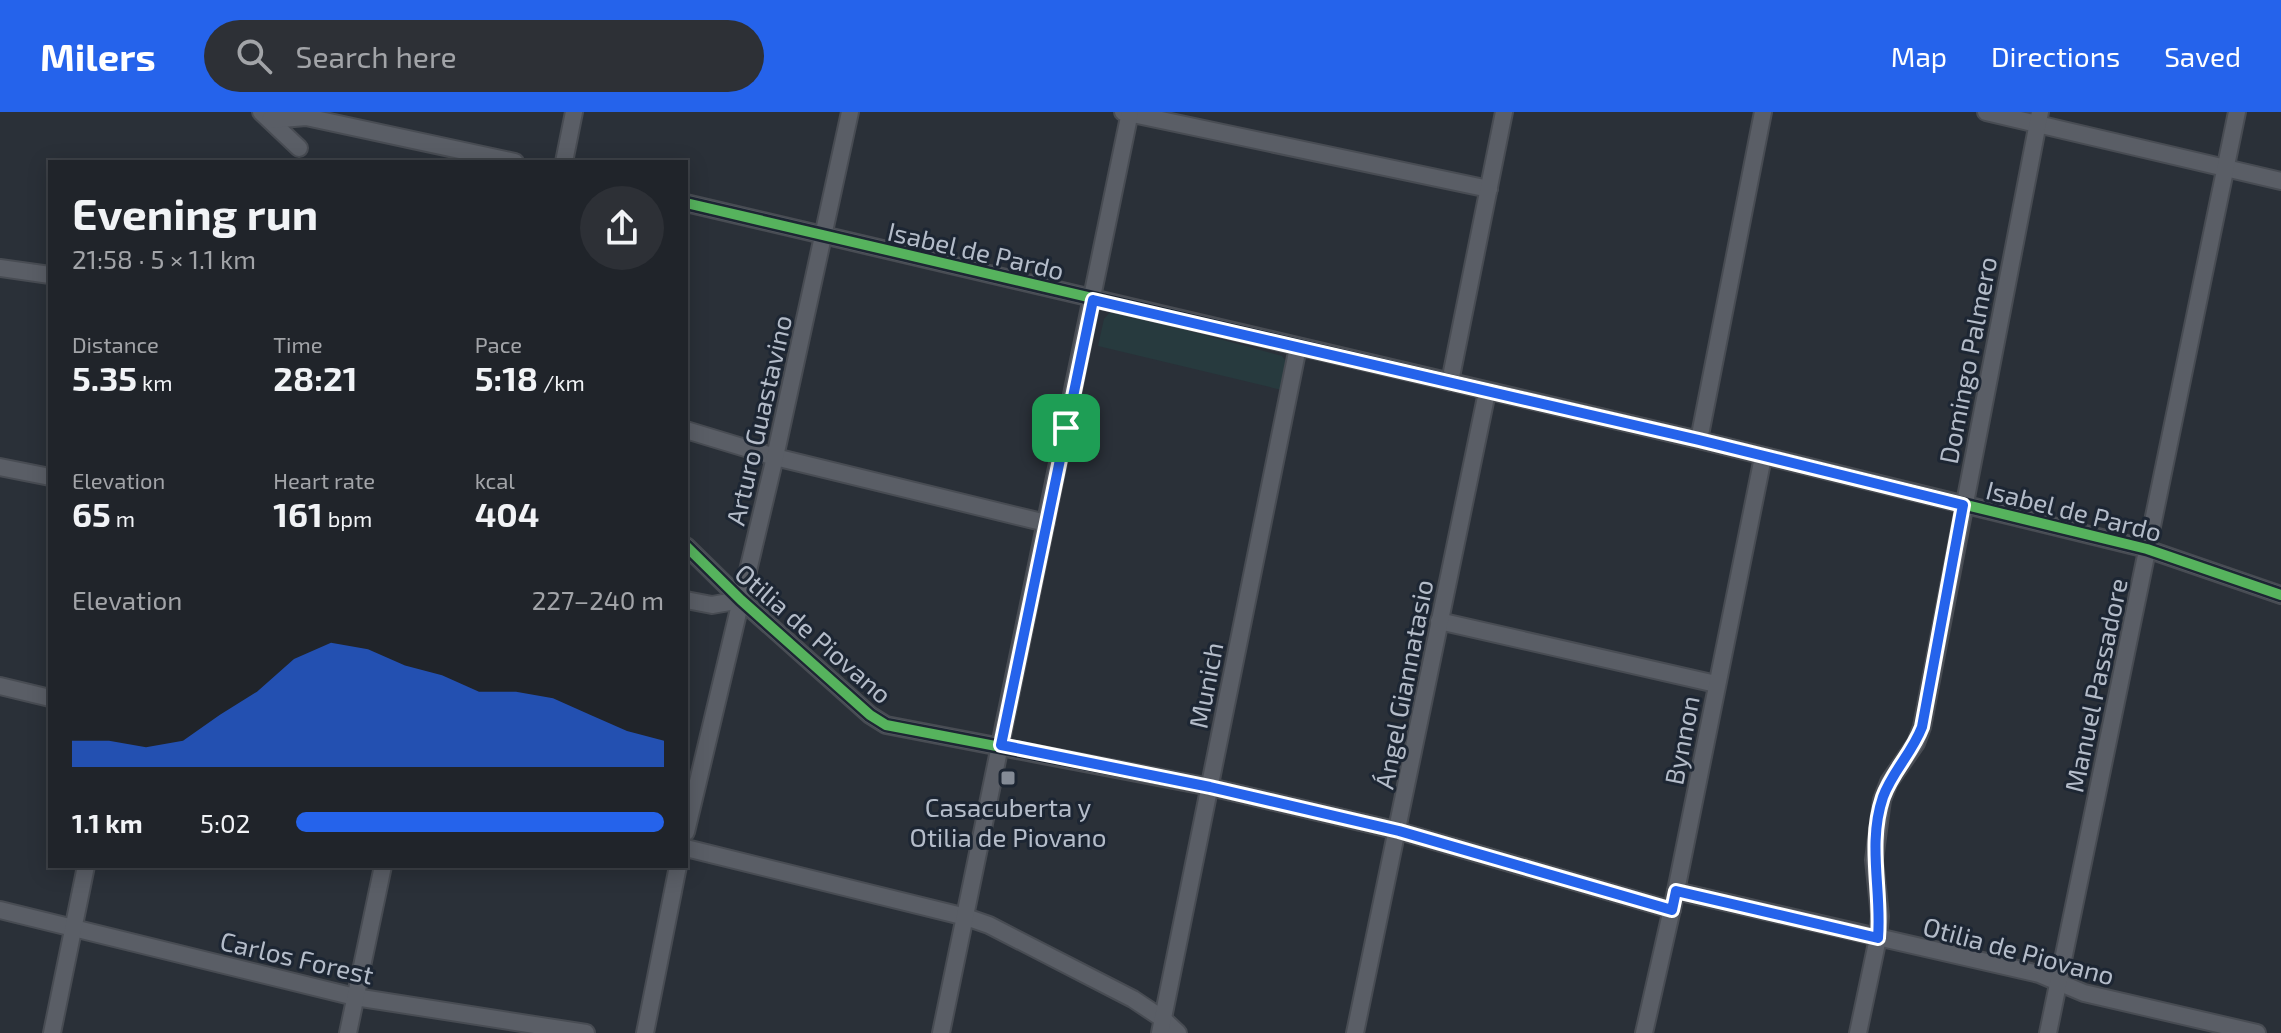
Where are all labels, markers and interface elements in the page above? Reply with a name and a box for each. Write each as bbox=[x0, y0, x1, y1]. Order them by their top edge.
search box bbox=[204, 20, 764, 92]
text: Milers bbox=[40, 33, 156, 79]
icon: search bbox=[232, 34, 276, 78]
text: Search here bbox=[296, 38, 457, 74]
text: Map bbox=[1891, 39, 1947, 73]
text: Directions bbox=[1991, 39, 2120, 73]
text: Saved bbox=[2164, 39, 2241, 73]
text: Evening run bbox=[72, 186, 318, 239]
button: share bbox=[580, 186, 664, 270]
street label: Isabel de Pardo bbox=[885, 215, 1067, 285]
text: 21:58 · 5 × 1.1 km bbox=[72, 243, 256, 274]
street label: Domingo Palmero bbox=[1932, 254, 2002, 466]
street label: Arturo Guastavino bbox=[719, 312, 797, 528]
text: Distance bbox=[72, 331, 159, 357]
text: Time bbox=[273, 331, 323, 357]
text: Pace bbox=[475, 331, 522, 357]
text: 5.35 bbox=[72, 357, 137, 398]
text: 28:21 bbox=[273, 357, 357, 398]
text: 5:18 bbox=[475, 357, 538, 398]
text: km bbox=[137, 369, 173, 395]
text: /km bbox=[538, 369, 585, 395]
pin bbox=[1032, 394, 1100, 462]
icon: arrive bbox=[1044, 406, 1088, 450]
text: Elevation bbox=[72, 467, 165, 493]
text: Heart rate bbox=[273, 467, 375, 493]
text: kcal bbox=[475, 467, 515, 493]
street label: Isabel de Pardo bbox=[1983, 473, 2165, 547]
text: 65 bbox=[72, 493, 111, 534]
text: 161 bbox=[273, 493, 323, 534]
text: 404 bbox=[475, 493, 539, 534]
text: m bbox=[111, 505, 135, 531]
text: bpm bbox=[323, 505, 372, 531]
street label: Otilia de Piovano bbox=[730, 557, 898, 709]
street label: Manuel Passadore bbox=[2057, 575, 2133, 795]
street label: Ángel Giannatasio bbox=[1367, 577, 1439, 791]
text: Elevation bbox=[72, 584, 182, 615]
text: 227–240 m bbox=[532, 584, 664, 615]
street label: Munich bbox=[1181, 639, 1229, 731]
street label: Bynnon bbox=[1657, 693, 1705, 787]
marker: Casacuberta y Otilia de Piovano bbox=[999, 769, 1017, 787]
place label: Casacuberta y Otilia de Piovano bbox=[910, 791, 1106, 852]
text: 1.1 km bbox=[72, 807, 143, 838]
text: 5:02 bbox=[200, 807, 250, 838]
street label: Otilia de Piovano bbox=[1920, 910, 2118, 990]
street label: Carlos Forest bbox=[217, 924, 377, 990]

